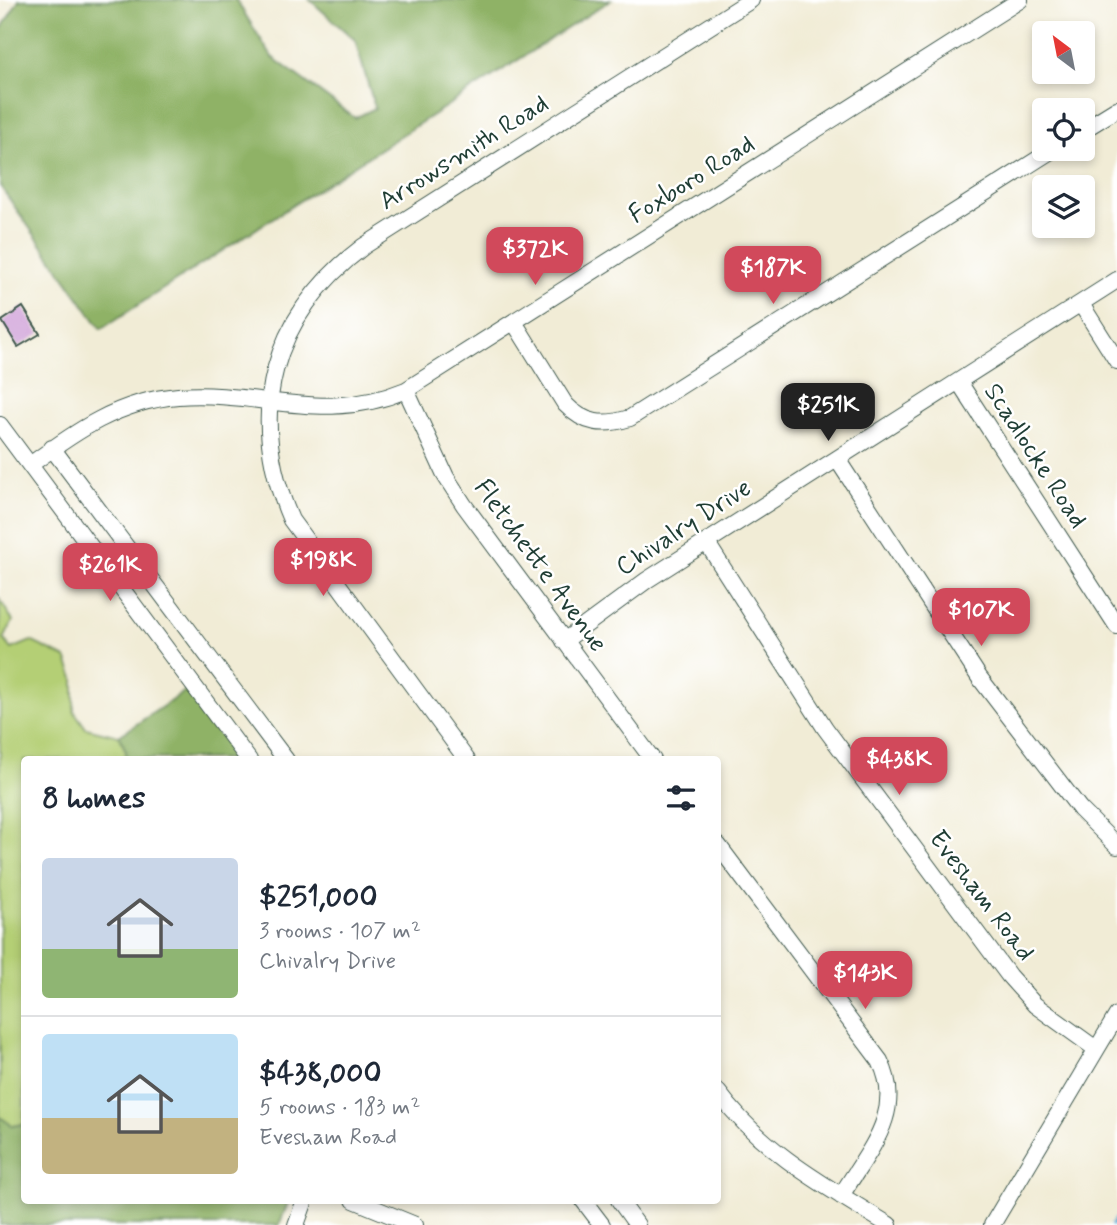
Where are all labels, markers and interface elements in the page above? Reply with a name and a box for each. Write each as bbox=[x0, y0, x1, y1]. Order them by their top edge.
north arrow bbox=[1032, 21, 1096, 84]
map controls bbox=[1032, 21, 1095, 238]
street label: Arrowsmith Road bbox=[373, 87, 555, 219]
button: locate bbox=[1032, 98, 1095, 161]
street label: Foxboro Road bbox=[623, 128, 761, 232]
button: layers bbox=[1032, 175, 1095, 238]
pin: $372K bbox=[486, 228, 584, 287]
text: $372K bbox=[502, 235, 568, 265]
pin: $187K bbox=[724, 246, 822, 306]
text: $187K bbox=[740, 254, 806, 284]
street label: Scadlocke Road bbox=[975, 377, 1095, 535]
pin: $251K bbox=[779, 384, 877, 443]
text: $251K bbox=[797, 391, 859, 421]
street label: Chivalry Drive bbox=[610, 472, 758, 584]
street label: Fletchette Avenue bbox=[466, 473, 614, 659]
pin: $198K bbox=[274, 538, 372, 598]
pin: $261K bbox=[61, 544, 159, 603]
text: $198K bbox=[290, 546, 356, 576]
text: $261K bbox=[79, 551, 141, 581]
pin: $107K bbox=[932, 588, 1030, 648]
text: $107K bbox=[948, 596, 1014, 626]
pin: $438K bbox=[850, 738, 948, 797]
text: $438K bbox=[866, 745, 932, 775]
text: 8 homes bbox=[42, 779, 145, 818]
icon: filters bbox=[662, 779, 700, 817]
street label: Evesham Road bbox=[920, 823, 1042, 969]
text: $251,000 bbox=[259, 878, 377, 917]
icon: home bbox=[98, 886, 182, 970]
text: 3 rooms · 107 m² bbox=[259, 917, 421, 947]
text: Chivalry Drive bbox=[259, 947, 396, 977]
pin: $143K bbox=[816, 951, 914, 1011]
text: $143K bbox=[833, 959, 897, 989]
text: $438,000 bbox=[259, 1054, 381, 1093]
icon: home bbox=[98, 1062, 182, 1146]
text: 5 rooms · 183 m² bbox=[259, 1093, 420, 1123]
text: Evesham Road bbox=[259, 1123, 397, 1153]

